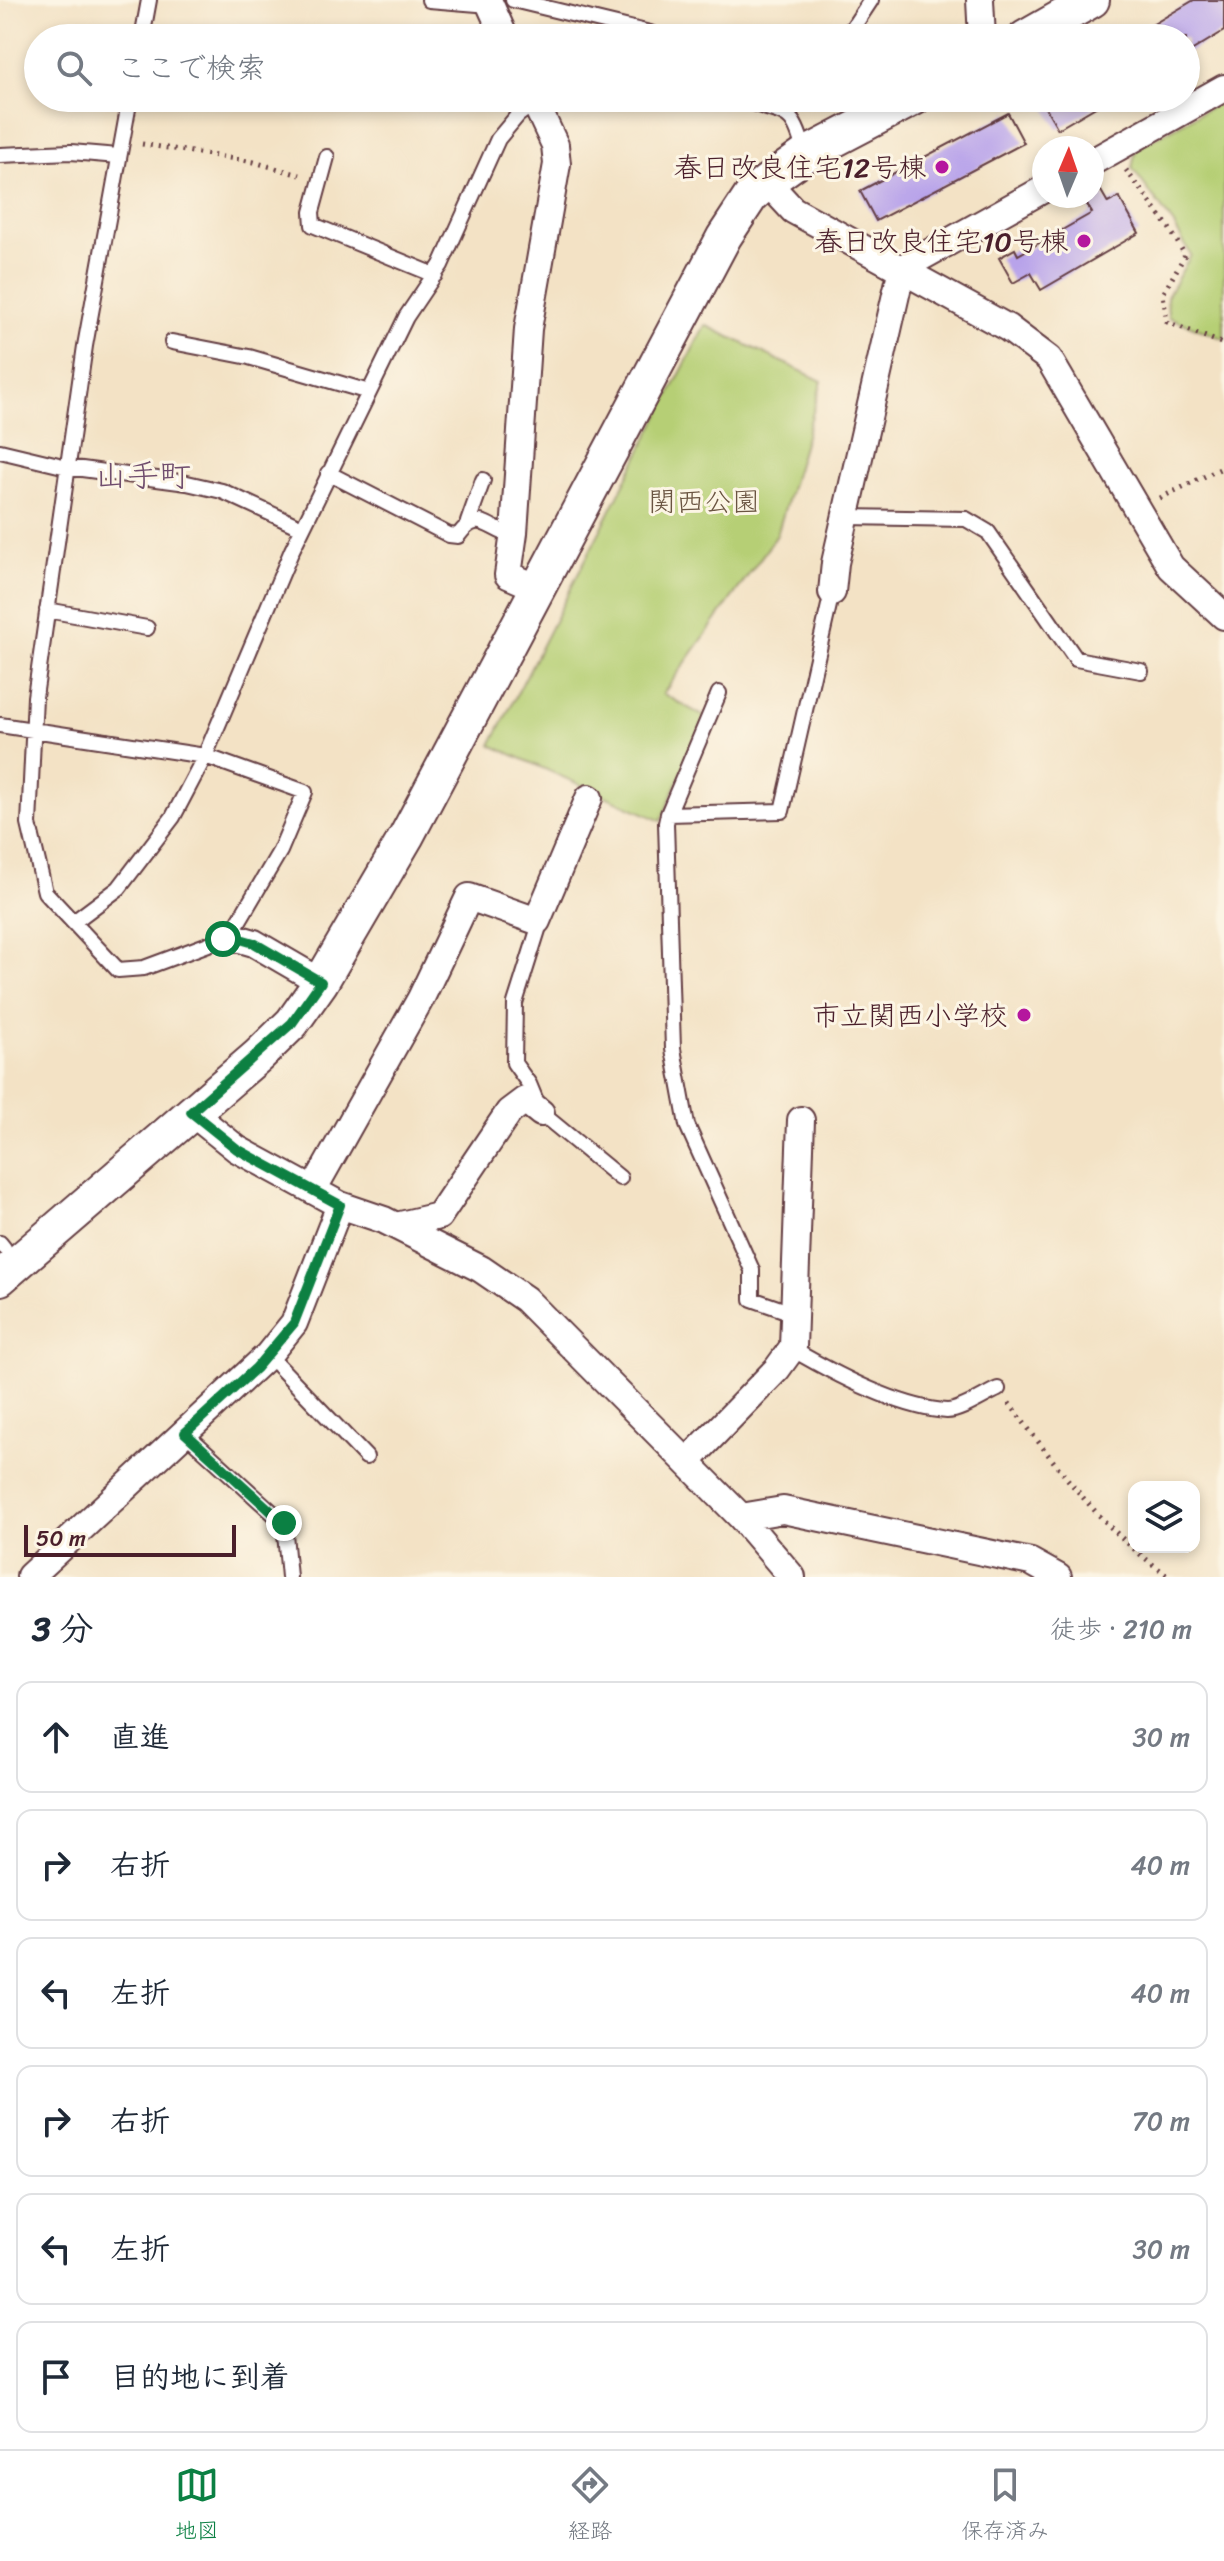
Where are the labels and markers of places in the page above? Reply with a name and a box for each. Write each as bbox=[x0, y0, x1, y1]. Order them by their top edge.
place label: 春日改良住宅12号棟 bbox=[674, 143, 926, 192]
marker: 春日改良住宅12号棟 bbox=[933, 158, 951, 176]
place label: 春日改良住宅10号棟 bbox=[814, 217, 1068, 266]
marker: 春日改良住宅10号棟 bbox=[1075, 232, 1093, 250]
place label: 市立関西小学校 bbox=[812, 991, 1008, 1040]
marker: 市立関西小学校 bbox=[1015, 1006, 1033, 1024]

